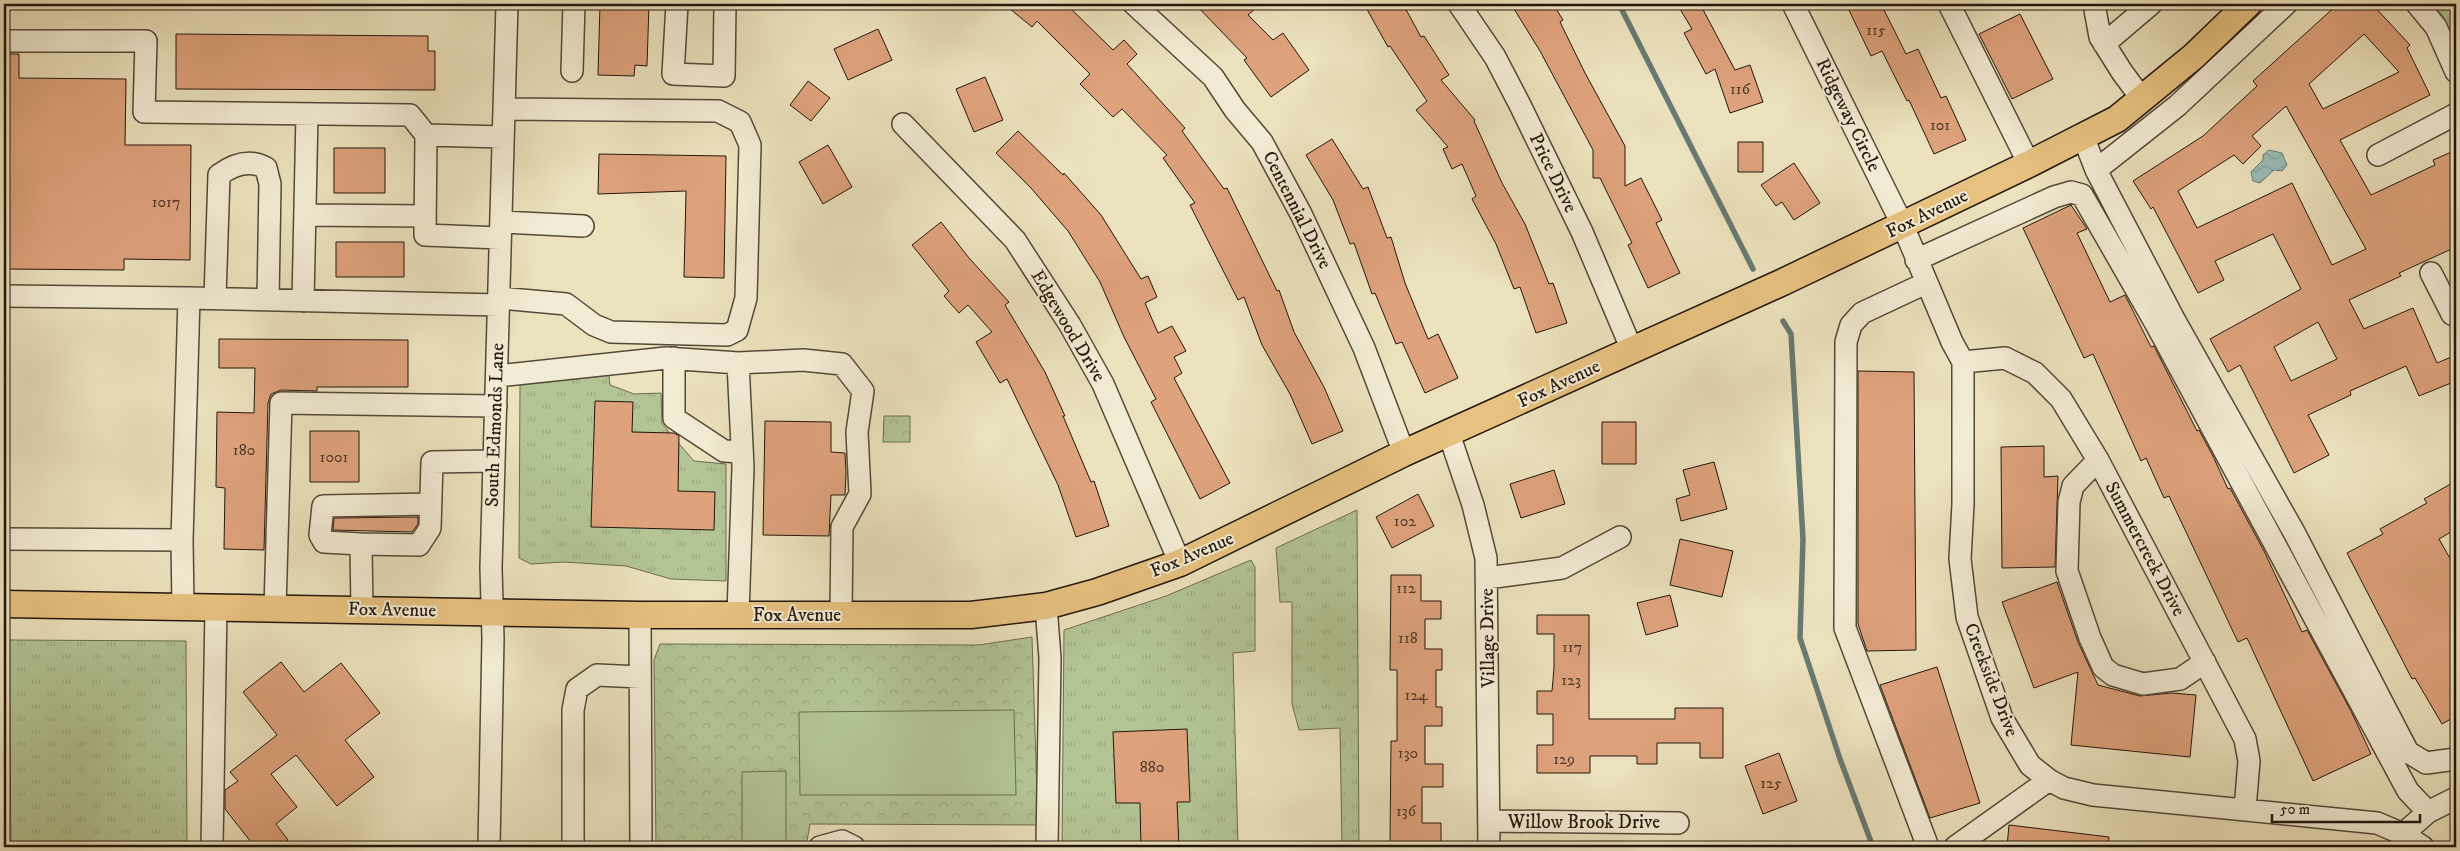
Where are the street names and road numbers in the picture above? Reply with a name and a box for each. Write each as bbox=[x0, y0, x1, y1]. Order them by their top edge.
street label: Ridgeway Circle bbox=[1811, 54, 1885, 176]
street label: Price Drive bbox=[1524, 130, 1582, 217]
street label: Centennial Drive bbox=[1257, 147, 1337, 273]
street label: Fox Avenue bbox=[1882, 184, 1972, 244]
street label: Edgewood Drive bbox=[1026, 266, 1111, 386]
street label: South Edmonds Lane bbox=[481, 342, 509, 507]
street label: Fox Avenue bbox=[1514, 355, 1604, 413]
street label: Summercreek Drive bbox=[2100, 478, 2190, 620]
street label: Fox Avenue bbox=[1147, 527, 1237, 583]
street label: Village Drive bbox=[1476, 588, 1500, 689]
street label: Fox Avenue bbox=[348, 598, 437, 622]
street label: Fox Avenue bbox=[753, 604, 841, 627]
street label: Creekside Drive bbox=[1959, 620, 2023, 740]
street label: Willow Brook Drive bbox=[1507, 811, 1660, 834]

